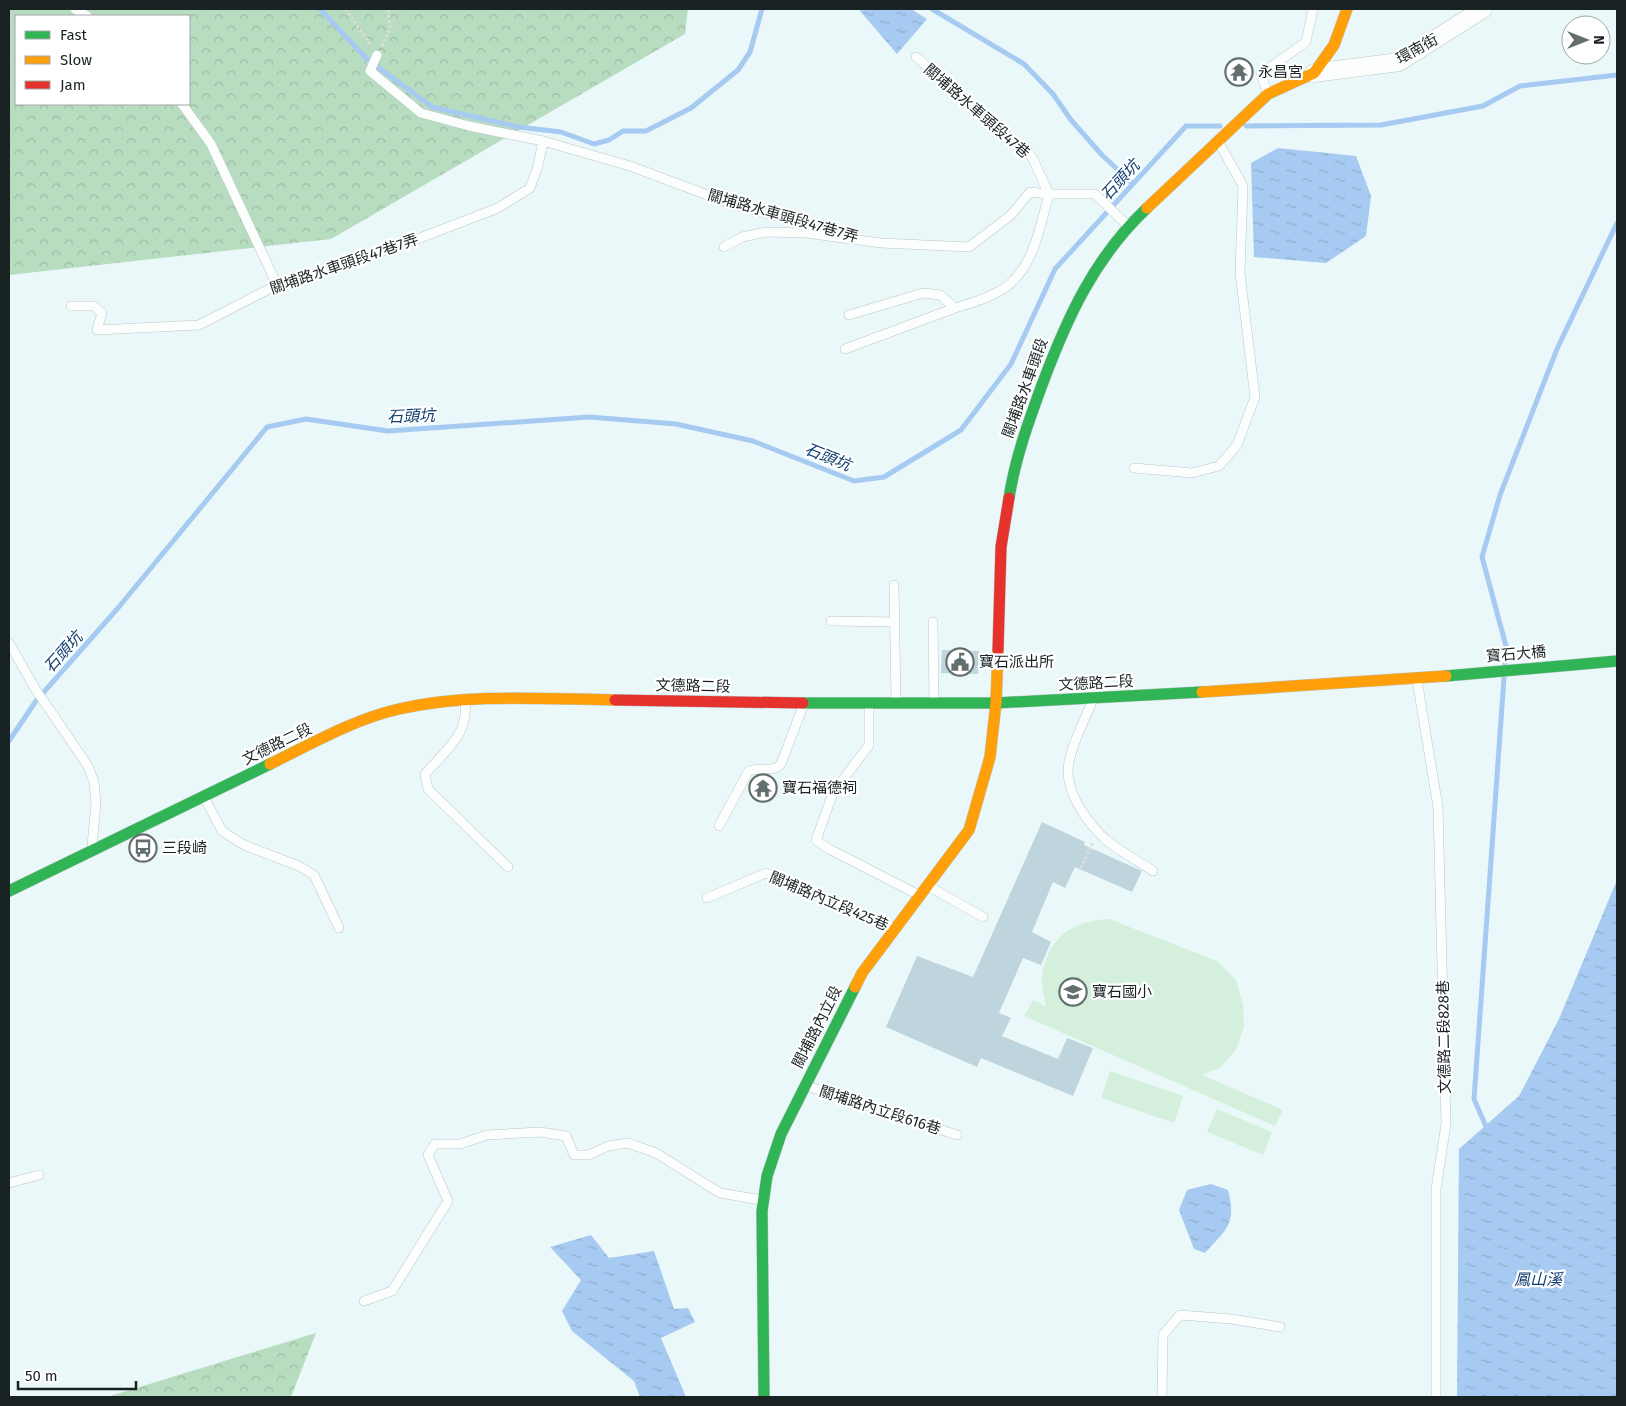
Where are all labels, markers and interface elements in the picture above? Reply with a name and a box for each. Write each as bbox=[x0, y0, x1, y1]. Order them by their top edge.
legend bbox=[15, 15, 190, 105]
north arrow bbox=[1561, 15, 1611, 65]
text: Fast bbox=[60, 26, 87, 44]
street label: 環南街 bbox=[1393, 30, 1441, 68]
text: N bbox=[1590, 35, 1607, 45]
text: Slow bbox=[60, 51, 92, 69]
temple icon: 永昌宮 bbox=[1224, 57, 1254, 87]
street label: 關埔路水車頭段47巷 bbox=[920, 60, 1034, 162]
place label: 永昌宮 bbox=[1258, 63, 1303, 81]
text: Jam bbox=[60, 76, 86, 94]
water label: 石頭坑 bbox=[1097, 155, 1145, 204]
street label: 關埔路水車頭段47巷7弄 bbox=[706, 186, 860, 246]
street label: 關埔路水車頭段47巷7弄 bbox=[267, 230, 421, 298]
street label: 關埔路水車頭段 bbox=[999, 336, 1051, 440]
water label: 石頭坑 bbox=[387, 406, 437, 426]
water label: 石頭坑 bbox=[802, 439, 856, 476]
water label: 石頭坑 bbox=[40, 626, 87, 676]
street label: 寶石大橋 bbox=[1485, 642, 1547, 666]
public building icon: 寶石派出所 bbox=[945, 647, 975, 677]
place label: 寶石派出所 bbox=[979, 653, 1054, 671]
street label: 文德路二段 bbox=[1058, 672, 1134, 694]
street label: 文德路二段 bbox=[655, 676, 731, 696]
street label: 文德路二段 bbox=[239, 719, 315, 769]
temple icon: 寶石福德祠 bbox=[748, 773, 778, 803]
place label: 寶石福德祠 bbox=[782, 779, 857, 797]
bus stop icon: 三段崎 bbox=[128, 833, 158, 863]
place label: 三段崎 bbox=[162, 839, 207, 857]
street label: 關埔路內立段425巷 bbox=[767, 868, 891, 934]
school or university icon: 寶石國小 bbox=[1058, 977, 1088, 1007]
street label: 文德路二段828巷 bbox=[1434, 980, 1454, 1094]
street label: 關埔路內立段 bbox=[789, 983, 845, 1071]
place label: 寶石國小 bbox=[1092, 983, 1152, 1001]
street label: 關埔路內立段616巷 bbox=[817, 1082, 943, 1138]
water label: 鳳山溪 bbox=[1514, 1270, 1564, 1289]
scale bar bbox=[18, 1358, 135, 1390]
text: 50 m bbox=[25, 1367, 58, 1385]

